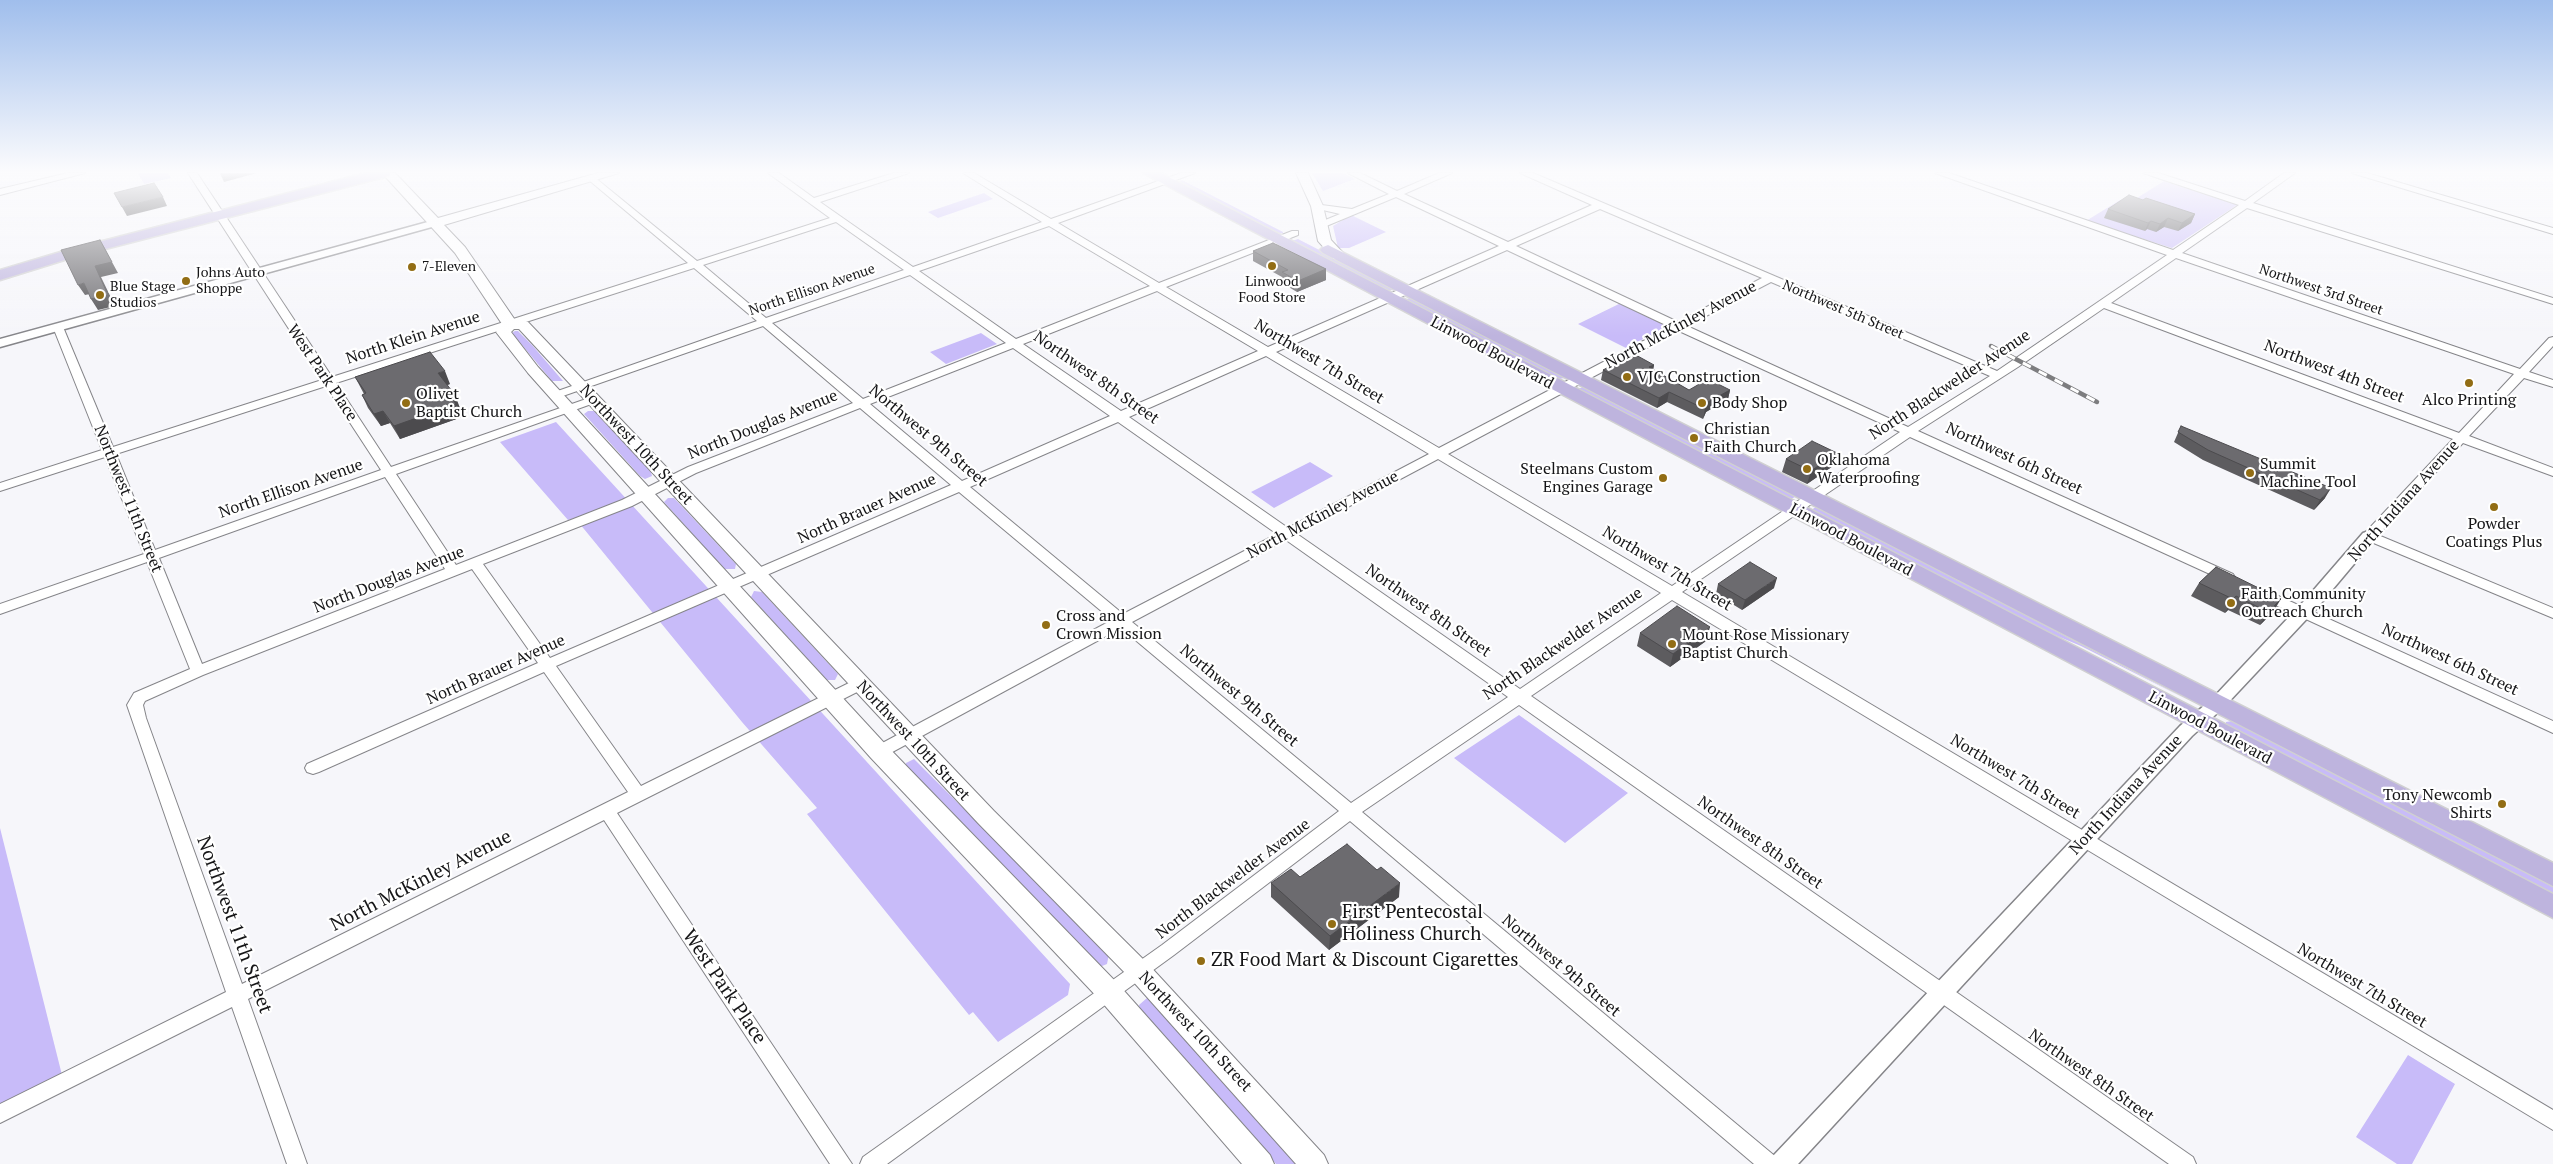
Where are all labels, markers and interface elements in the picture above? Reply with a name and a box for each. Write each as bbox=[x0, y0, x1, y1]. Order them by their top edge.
place label: 7-Eleven bbox=[422, 259, 476, 275]
marker: Linwood Food Store bbox=[1266, 260, 1278, 272]
marker: 7-Eleven bbox=[406, 261, 418, 273]
street label: North Ellison Avenue bbox=[747, 261, 877, 319]
street label: Northwest 3rd Street bbox=[2257, 261, 2385, 319]
place label: Johns Auto Shoppe bbox=[196, 265, 265, 298]
place label: Linwood Food Store bbox=[1238, 274, 1306, 306]
marker: Johns Auto Shoppe bbox=[180, 275, 192, 287]
street label: North McKinley Avenue bbox=[1602, 277, 1760, 373]
street label: Northwest 5th Street bbox=[1780, 277, 1906, 343]
place label: Blue Stage Studios bbox=[110, 279, 175, 312]
marker: Blue Stage Studios bbox=[94, 289, 106, 301]
street label: North Klein Avenue bbox=[344, 307, 482, 369]
street label: Linwood Boulevard bbox=[1427, 312, 1557, 394]
street label: Northwest 7th Street bbox=[1251, 316, 1387, 408]
street label: West Park Place bbox=[283, 321, 361, 425]
street label: North Blackwelder Avenue bbox=[1866, 326, 2034, 444]
street label: Northwest 8th Street bbox=[1030, 327, 1162, 429]
street label: Northwest 4th Street bbox=[2261, 336, 2407, 408]
place label: VJC Construction bbox=[1637, 367, 1761, 387]
marker: VJC Construction bbox=[1621, 371, 1633, 383]
marker: Alco Printing bbox=[2463, 377, 2475, 389]
street label: Northwest 10th Street bbox=[575, 381, 697, 509]
street label: Northwest 9th Street bbox=[865, 381, 991, 491]
place label: Olivet Baptist Church bbox=[416, 384, 522, 422]
street label: North Douglas Avenue bbox=[685, 386, 841, 464]
place label: Alco Printing bbox=[2422, 390, 2516, 410]
place label: Body Shop bbox=[1712, 393, 1787, 413]
marker: Olivet Baptist Church bbox=[400, 397, 412, 409]
marker: Body Shop bbox=[1696, 397, 1708, 409]
place label: Christian Faith Church bbox=[1704, 419, 1797, 457]
street label: Northwest 6th Street bbox=[1943, 419, 2085, 499]
street label: Northwest 11th Street bbox=[90, 423, 166, 575]
marker: Christian Faith Church bbox=[1688, 432, 1700, 444]
street label: North Indiana Avenue bbox=[2344, 436, 2464, 566]
place label: Oklahoma Waterproofing bbox=[1817, 450, 1920, 488]
place label: Summit Machine Tool bbox=[2260, 454, 2356, 492]
street label: North Ellison Avenue bbox=[216, 455, 366, 523]
place label: Steelmans Custom Engines Garage bbox=[1520, 459, 1653, 497]
marker: Oklahoma Waterproofing bbox=[1801, 463, 1813, 475]
street label: North McKinley Avenue bbox=[1244, 467, 1402, 563]
marker: Summit Machine Tool bbox=[2244, 467, 2256, 479]
street label: North Brauer Avenue bbox=[795, 470, 939, 548]
marker: Steelmans Custom Engines Garage bbox=[1657, 472, 1669, 484]
street label: Linwood Boulevard bbox=[1786, 499, 1916, 581]
marker: Powder Coatings Plus bbox=[2488, 501, 2500, 513]
place label: Powder Coatings Plus bbox=[2446, 514, 2542, 552]
street label: Northwest 7th Street bbox=[1599, 523, 1735, 615]
street label: North Douglas Avenue bbox=[311, 542, 467, 618]
street label: Northwest 8th Street bbox=[1362, 560, 1494, 662]
street label: North Blackwelder Avenue bbox=[1480, 583, 1646, 705]
place label: Faith Community Outreach Church bbox=[2241, 584, 2366, 622]
marker: Faith Community Outreach Church bbox=[2225, 597, 2237, 609]
place label: Cross and Crown Mission bbox=[1056, 606, 1162, 644]
marker: Cross and Crown Mission bbox=[1040, 619, 1052, 631]
street label: Northwest 6th Street bbox=[2379, 620, 2521, 700]
place label: Mount Rose Missionary Baptist Church bbox=[1682, 625, 1849, 663]
street label: North Brauer Avenue bbox=[424, 631, 568, 709]
marker: Mount Rose Missionary Baptist Church bbox=[1666, 638, 1678, 650]
street label: Northwest 9th Street bbox=[1176, 641, 1302, 751]
street label: Northwest 10th Street bbox=[852, 677, 974, 805]
street label: Linwood Boulevard bbox=[2145, 687, 2275, 769]
street label: Northwest 7th Street bbox=[1947, 731, 2083, 823]
street label: North Indiana Avenue bbox=[2066, 731, 2186, 859]
place label: Tony Newcomb Shirts bbox=[2383, 785, 2492, 823]
street label: Northwest 8th Street bbox=[1694, 792, 1826, 894]
marker: Tony Newcomb Shirts bbox=[2496, 798, 2508, 810]
street label: North Blackwelder Avenue bbox=[1152, 815, 1314, 943]
street label: North McKinley Avenue bbox=[327, 825, 515, 937]
street label: Northwest 11th Street bbox=[191, 833, 277, 1017]
place label: First Pentecostal Holiness Church bbox=[1342, 902, 1483, 946]
street label: Northwest 9th Street bbox=[1498, 911, 1624, 1021]
marker: First Pentecostal Holiness Church bbox=[1326, 918, 1338, 930]
street label: West Park Place bbox=[677, 925, 771, 1049]
street label: Northwest 7th Street bbox=[2294, 940, 2430, 1032]
place label: ZR Food Mart & Discount Cigarettes bbox=[1211, 950, 1519, 972]
marker: ZR Food Mart & Discount Cigarettes bbox=[1195, 955, 1207, 967]
street label: Northwest 10th Street bbox=[1134, 968, 1256, 1096]
street label: Northwest 8th Street bbox=[2025, 1025, 2157, 1127]

